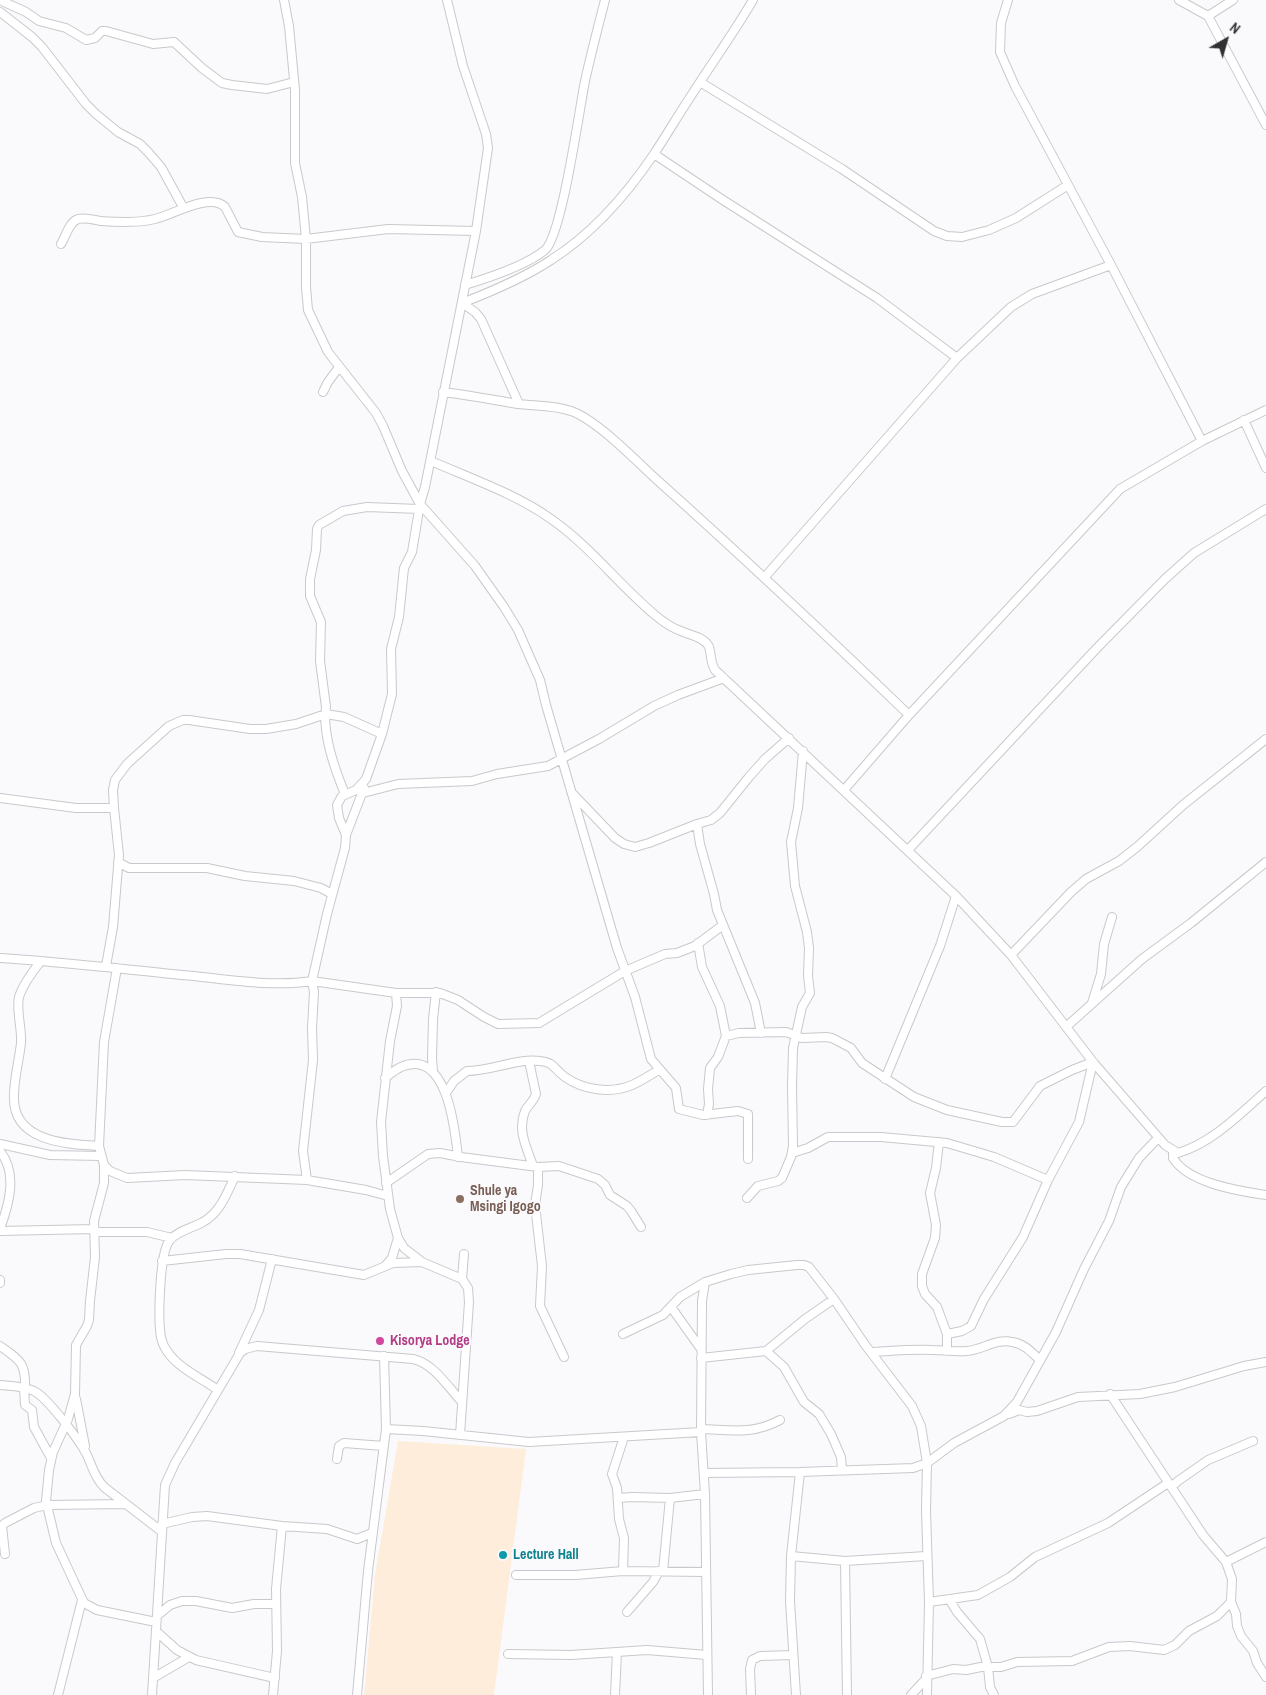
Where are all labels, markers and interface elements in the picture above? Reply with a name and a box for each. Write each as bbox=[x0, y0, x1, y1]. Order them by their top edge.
north arrow bbox=[1201, 15, 1251, 65]
text: N bbox=[1226, 19, 1244, 38]
place label: Shule ya Msingi Igogo bbox=[470, 1183, 541, 1216]
marker: Shule ya Msingi Igogo bbox=[454, 1193, 466, 1205]
place label: Kisorya Lodge bbox=[390, 1333, 470, 1349]
marker: Kisorya Lodge bbox=[374, 1335, 386, 1347]
place label: Lecture Hall bbox=[513, 1547, 579, 1563]
marker: Lecture Hall bbox=[497, 1549, 509, 1561]

